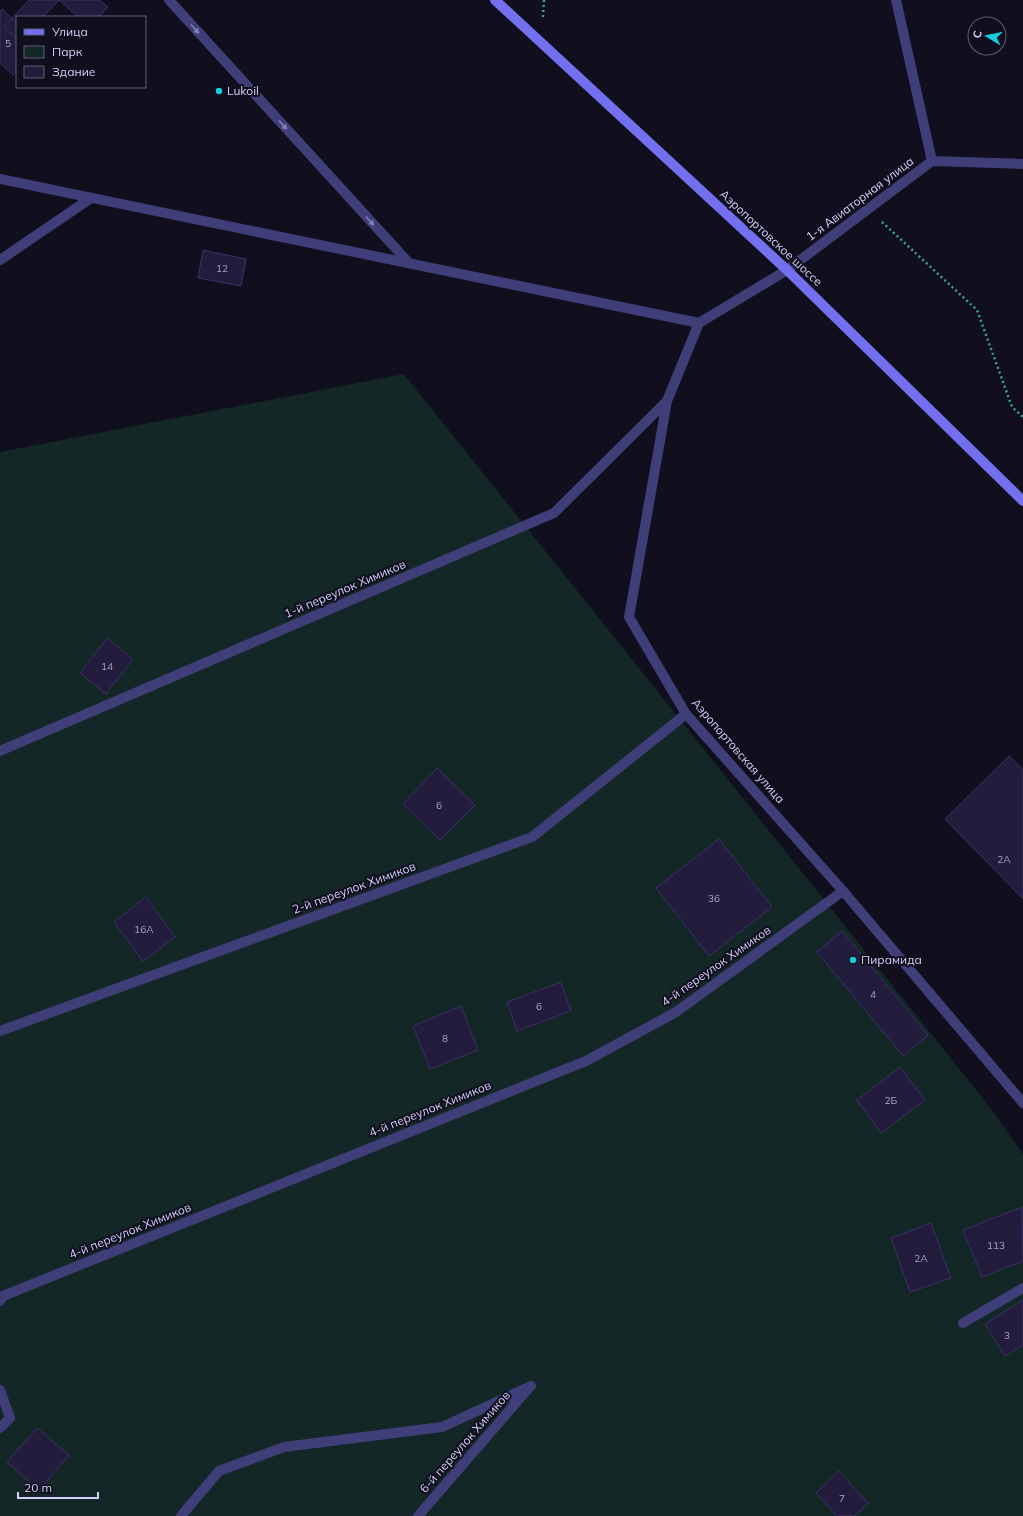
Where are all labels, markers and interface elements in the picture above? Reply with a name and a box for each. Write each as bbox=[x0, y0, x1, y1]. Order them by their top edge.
legend bbox=[16, 16, 146, 88]
north arrow bbox=[967, 16, 1007, 56]
text: Улица bbox=[51, 24, 88, 39]
one-way arrow bbox=[190, 24, 200, 34]
text: С bbox=[970, 29, 985, 39]
house number: 5 bbox=[5, 37, 11, 50]
text: Парк bbox=[52, 44, 83, 59]
text: Здание bbox=[52, 64, 96, 79]
place label: Lukoil bbox=[227, 83, 259, 98]
marker: Lukoil bbox=[214, 86, 224, 96]
one-way arrow bbox=[278, 120, 287, 130]
street label: 1-я Авиаторная улица bbox=[803, 153, 917, 244]
street label: Аэропортовское шоссе bbox=[717, 186, 826, 289]
one-way arrow bbox=[365, 216, 375, 226]
house number: 12 bbox=[216, 262, 228, 275]
street label: 1-й переулок Химиков bbox=[282, 556, 408, 621]
house number: 14 bbox=[101, 660, 113, 673]
street label: Аэропортовская улица bbox=[689, 695, 788, 806]
house number: 6 bbox=[436, 799, 442, 812]
house number: 2А bbox=[997, 853, 1011, 866]
street label: 2-й переулок Химиков bbox=[290, 858, 418, 917]
house number: 36 bbox=[708, 892, 720, 905]
street label: 4-й переулок Химиков bbox=[658, 922, 774, 1009]
house number: 16А bbox=[134, 923, 154, 936]
place label: Пирамида bbox=[861, 952, 922, 967]
marker: Пирамида bbox=[848, 955, 858, 965]
house number: 4 bbox=[870, 988, 876, 1001]
house number: 6 bbox=[536, 1000, 542, 1013]
house number: 8 bbox=[442, 1032, 448, 1045]
street label: 4-й переулок Химиков bbox=[367, 1077, 493, 1140]
house number: 2Б bbox=[885, 1094, 898, 1107]
street label: 4-й переулок Химиков bbox=[67, 1199, 193, 1262]
house number: 113 bbox=[987, 1239, 1005, 1252]
house number: 2А bbox=[914, 1252, 928, 1265]
house number: 3 bbox=[1004, 1329, 1010, 1342]
street label: 6-й переулок Химиков bbox=[416, 1387, 513, 1496]
scale bar bbox=[18, 1474, 98, 1500]
text: 20 m bbox=[24, 1480, 52, 1495]
house number: 7 bbox=[839, 1492, 845, 1505]

